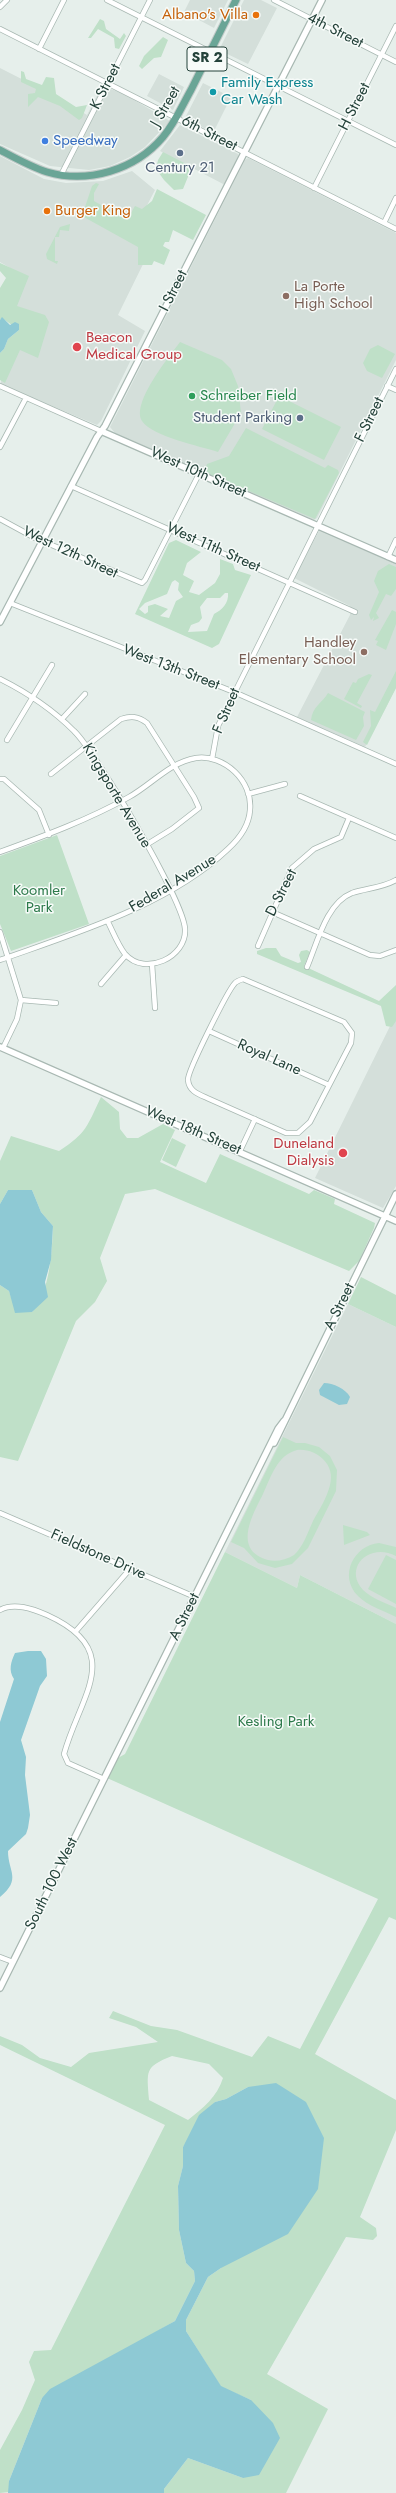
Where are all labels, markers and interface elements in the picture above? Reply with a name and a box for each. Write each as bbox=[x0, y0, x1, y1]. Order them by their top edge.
place label: Albano's Villa bbox=[162, 6, 248, 24]
street label: 4th Street bbox=[304, 9, 366, 53]
marker: Albano's Villa bbox=[251, 10, 261, 20]
road number: SR 2 bbox=[187, 47, 227, 71]
street label: K Street bbox=[87, 61, 125, 113]
place label: Family Express Car Wash bbox=[221, 74, 313, 109]
street label: H Street bbox=[335, 80, 375, 134]
street label: J Street bbox=[147, 83, 185, 131]
marker: Family Express Car Wash bbox=[208, 87, 218, 97]
street label: 6th Street bbox=[178, 112, 240, 156]
place label: Speedway bbox=[53, 132, 118, 150]
marker: Speedway bbox=[40, 136, 50, 146]
marker: Century 21 bbox=[175, 148, 185, 158]
place label: Century 21 bbox=[145, 159, 215, 177]
place label: Burger King bbox=[55, 202, 131, 220]
marker: Burger King bbox=[42, 206, 52, 216]
street label: I Street bbox=[156, 267, 192, 315]
place label: La Porte High School bbox=[294, 278, 373, 313]
marker: La Porte High School bbox=[281, 291, 291, 301]
place label: Beacon Medical Group bbox=[86, 329, 182, 364]
marker: Beacon Medical Group bbox=[71, 341, 83, 353]
place label: Schreiber Field bbox=[200, 387, 297, 405]
marker: Schreiber Field bbox=[187, 391, 197, 401]
street label: F Street bbox=[351, 395, 389, 445]
place label: Student Parking bbox=[193, 409, 292, 427]
marker: Student Parking bbox=[295, 413, 305, 423]
street label: West 10th Street bbox=[147, 444, 249, 502]
street label: West 11th Street bbox=[163, 519, 263, 577]
street label: West 12th Street bbox=[20, 523, 120, 583]
place label: Handley Elementary School bbox=[239, 634, 356, 669]
street label: West 13th Street bbox=[120, 641, 222, 695]
marker: Handley Elementary School bbox=[359, 647, 369, 657]
street label: F Street bbox=[209, 685, 245, 737]
street label: Kingsporte Avenue bbox=[78, 740, 154, 852]
street label: Federal Avenue bbox=[126, 851, 220, 917]
street label: D Street bbox=[263, 866, 301, 920]
park label: Koomler Park bbox=[13, 882, 65, 917]
street label: Royal Lane bbox=[234, 1036, 304, 1080]
street label: West 18th Street bbox=[142, 1103, 244, 1159]
place label: Duneland Dialysis bbox=[273, 1135, 334, 1170]
marker: Duneland Dialysis bbox=[337, 1147, 349, 1159]
street label: A Street bbox=[321, 1280, 359, 1334]
street label: Fieldstone Drive bbox=[48, 1526, 148, 1584]
street label: A Street bbox=[166, 1590, 204, 1644]
park label: Kesling Park bbox=[238, 1713, 314, 1731]
street label: South 100 West bbox=[22, 1835, 82, 1933]

